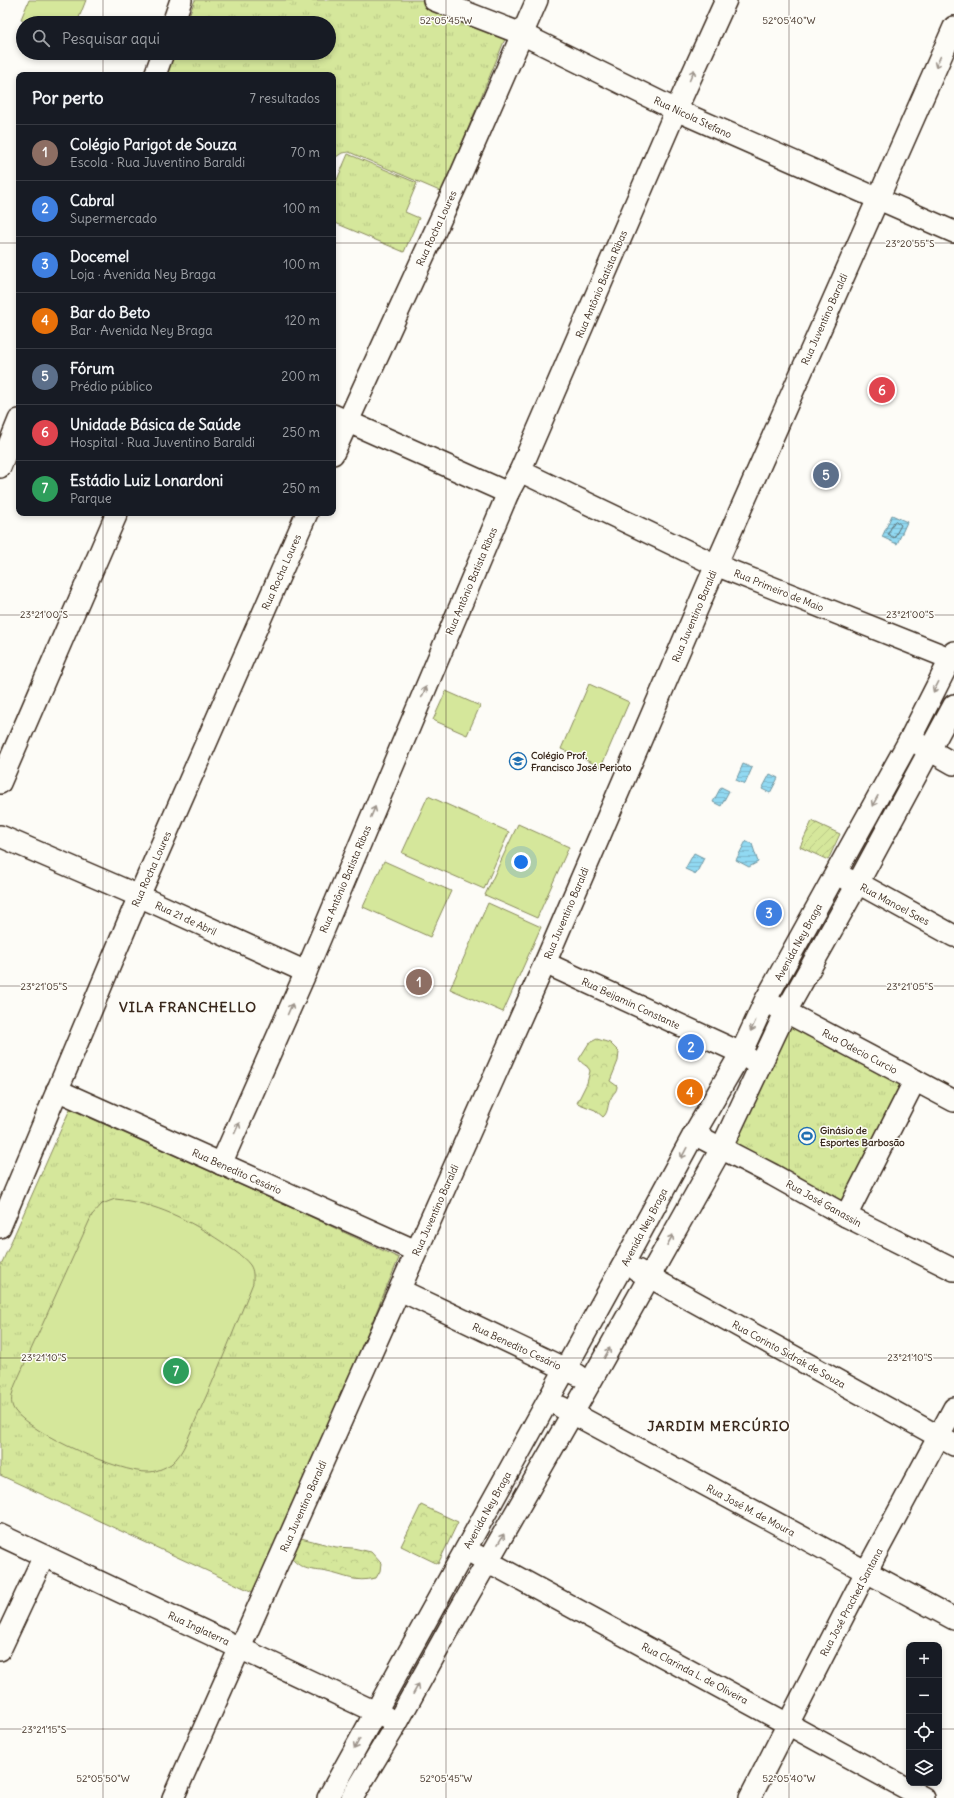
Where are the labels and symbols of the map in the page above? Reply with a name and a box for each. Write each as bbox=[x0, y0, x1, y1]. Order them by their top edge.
text: 52°05'45"W bbox=[420, 14, 472, 27]
text: 52°05'40"W bbox=[762, 14, 816, 27]
one-way arrow bbox=[934, 56, 941, 68]
one-way arrow bbox=[689, 69, 696, 81]
street label: Rua Nicola Stefano bbox=[652, 94, 734, 141]
street label: Rua Rocha Loures bbox=[413, 188, 460, 268]
street label: Rua Antônio Batista Ribas bbox=[573, 228, 630, 340]
text: 23°20'55"S bbox=[886, 237, 935, 250]
street label: Rua Juventino Baraldi bbox=[798, 271, 850, 367]
pin: 6 bbox=[869, 375, 895, 405]
pin: 5 bbox=[813, 460, 839, 490]
street label: Rua Antônio Batista Ribas bbox=[443, 525, 500, 637]
street label: Rua Rocha Loures bbox=[259, 532, 304, 612]
street label: Rua Primeiro de Maio bbox=[732, 566, 826, 615]
street label: Rua Juventino Baraldi bbox=[669, 568, 720, 664]
text: 23°21'00"S bbox=[20, 608, 68, 621]
text: 23°21'00"S bbox=[886, 608, 934, 621]
one-way arrow bbox=[932, 680, 939, 692]
one-way arrow bbox=[421, 687, 428, 699]
place label: Colégio Prof. Francisco José Perioto bbox=[531, 749, 632, 774]
school or university icon: Colégio Prof. Francisco José Perioto bbox=[508, 751, 528, 771]
one-way arrow bbox=[871, 795, 879, 807]
one-way arrow bbox=[370, 807, 378, 819]
street label: Rua Antônio Batista Ribas bbox=[317, 823, 374, 935]
street label: Rua Rocha Loures bbox=[129, 829, 174, 909]
your location bbox=[511, 852, 531, 872]
street label: Rua Juventino Baraldi bbox=[541, 865, 592, 961]
street label: Rua Manoel Saes bbox=[858, 881, 932, 928]
pin: 3 bbox=[756, 898, 782, 928]
street label: Rua 21 de Abril bbox=[153, 899, 219, 938]
street label: Avenida Ney Braga bbox=[772, 901, 825, 983]
pin: 1 bbox=[406, 967, 432, 997]
street label: Rua Beijamin Constante bbox=[579, 975, 682, 1032]
text: 23°21'05"S bbox=[20, 980, 68, 993]
text: 23°21'05"S bbox=[886, 980, 934, 993]
district label: VILA FRANCHELLO bbox=[119, 998, 257, 1016]
one-way arrow bbox=[287, 1004, 294, 1016]
one-way arrow bbox=[749, 1020, 756, 1032]
street label: Rua Odecio Curcio bbox=[820, 1026, 900, 1077]
pin: 2 bbox=[678, 1032, 704, 1062]
pin: 4 bbox=[677, 1077, 703, 1107]
one-way arrow bbox=[234, 1122, 241, 1134]
place label: Ginásio de Esportes Barbosão bbox=[820, 1124, 905, 1149]
sports icon: Ginásio de Esportes Barbosão bbox=[797, 1126, 817, 1146]
street label: Rua Benedito Cesário bbox=[190, 1146, 284, 1197]
one-way arrow bbox=[680, 1146, 687, 1158]
street label: Rua Juventino Baraldi bbox=[409, 1162, 461, 1258]
street label: Rua José Ganassin bbox=[784, 1177, 864, 1230]
street label: Avenida Ney Braga bbox=[618, 1186, 671, 1268]
one-way arrow bbox=[667, 1234, 675, 1246]
street label: Rua Corinto Sidrak de Souza bbox=[730, 1318, 848, 1391]
street label: Rua Benedito Cesário bbox=[470, 1320, 564, 1373]
one-way arrow bbox=[604, 1347, 612, 1359]
text: 23°21'10"S bbox=[21, 1351, 67, 1364]
text: 23°21'10"S bbox=[887, 1351, 933, 1364]
pin: 7 bbox=[163, 1356, 189, 1386]
district label: JARDIM MERCÚRIO bbox=[647, 1417, 791, 1435]
street label: Rua Juventino Baraldi bbox=[277, 1458, 329, 1554]
street label: Avenida Ney Braga bbox=[461, 1469, 514, 1551]
street label: Rua José M. de Moura bbox=[704, 1482, 798, 1539]
one-way arrow bbox=[497, 1533, 505, 1545]
street label: Rua José Prached Santana bbox=[817, 1546, 886, 1659]
street label: Rua Inglaterra bbox=[166, 1609, 232, 1648]
street label: Rua Clarinda L. de Oliveira bbox=[639, 1640, 750, 1707]
one-way arrow bbox=[413, 1683, 421, 1695]
text: 23°21'15"S bbox=[22, 1723, 67, 1736]
one-way arrow bbox=[352, 1738, 360, 1750]
text: 52°05'50"W bbox=[76, 1772, 130, 1785]
text: 52°05'45"W bbox=[420, 1772, 472, 1785]
text: 52°05'40"W bbox=[762, 1772, 816, 1785]

